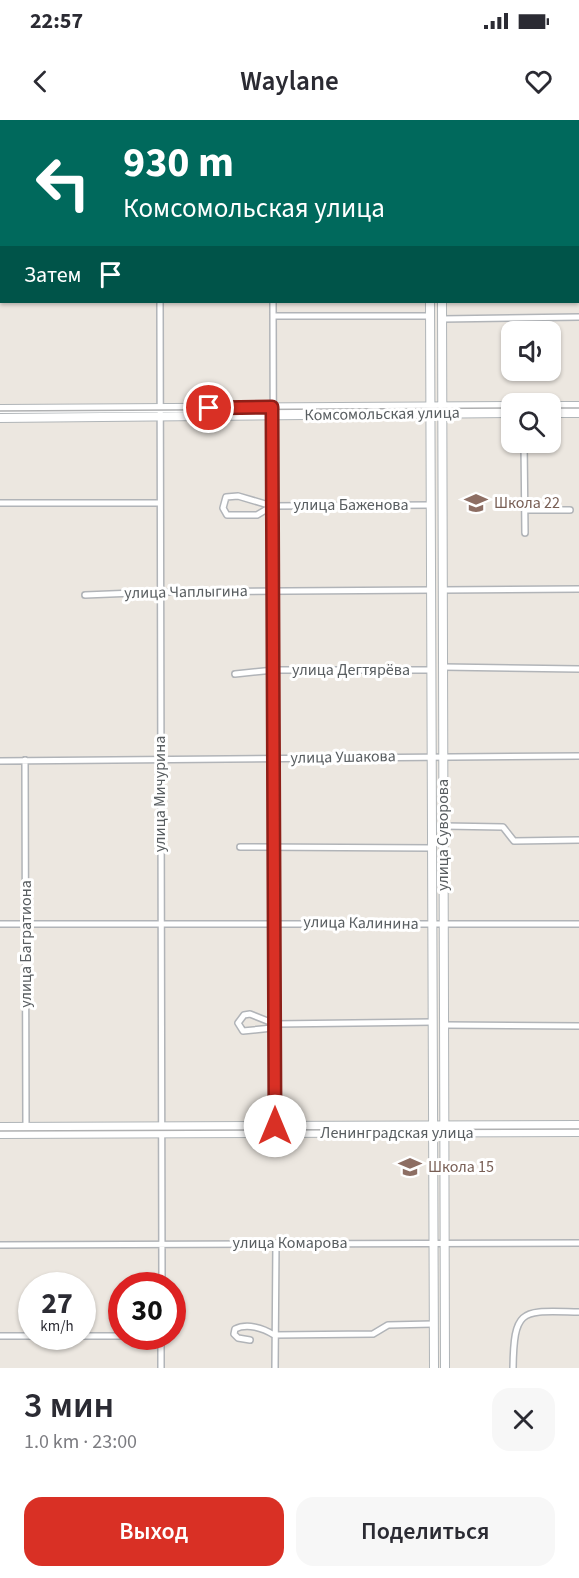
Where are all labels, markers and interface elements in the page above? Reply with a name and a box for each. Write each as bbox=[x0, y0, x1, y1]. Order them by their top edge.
text: 22:57 bbox=[30, 5, 83, 37]
text: Waylane bbox=[240, 62, 339, 101]
icon: back bbox=[24, 65, 57, 98]
icon: heart bbox=[522, 65, 555, 98]
text: 930 m bbox=[123, 133, 234, 193]
icon: left bbox=[24, 144, 102, 222]
text: Комсомольская улица bbox=[123, 189, 385, 228]
icon: arrive bbox=[94, 258, 127, 291]
text: Затем bbox=[24, 259, 82, 291]
map controls bbox=[501, 321, 561, 453]
button: sound bbox=[501, 321, 561, 381]
pin bbox=[183, 382, 234, 433]
icon: arrive bbox=[192, 391, 225, 424]
button: search bbox=[501, 393, 561, 453]
street label: Комсомольская улица bbox=[304, 402, 460, 426]
school or university icon: Школа 22 bbox=[463, 490, 489, 516]
place label: Школа 22 bbox=[494, 492, 560, 514]
street label: улица Баженова bbox=[293, 494, 409, 516]
street label: улица Чаплыгина bbox=[124, 580, 248, 604]
street label: улица Дегтярёва bbox=[292, 659, 410, 681]
street label: улица Мичурина bbox=[149, 736, 171, 852]
street label: улица Ушакова bbox=[290, 745, 396, 769]
street label: улица Суворова bbox=[432, 779, 454, 891]
street label: улица Багратиона bbox=[15, 880, 37, 1008]
street label: улица Калинина bbox=[303, 911, 419, 935]
position arrow bbox=[243, 1094, 307, 1158]
street label: Ленинградская улица bbox=[320, 1122, 474, 1144]
school or university icon: Школа 15 bbox=[397, 1154, 423, 1180]
place label: Школа 15 bbox=[428, 1156, 494, 1178]
street label: улица Комарова bbox=[233, 1232, 347, 1254]
speed limit sign: 30 bbox=[108, 1272, 186, 1350]
text: 27 bbox=[41, 1282, 73, 1325]
text: km/h bbox=[40, 1316, 74, 1337]
text: 3 мин bbox=[24, 1380, 114, 1431]
button: close bbox=[492, 1388, 555, 1451]
text: 1.0 km · 23:00 bbox=[24, 1428, 137, 1456]
button: Выход bbox=[24, 1497, 284, 1566]
button: Поделиться bbox=[296, 1497, 555, 1566]

